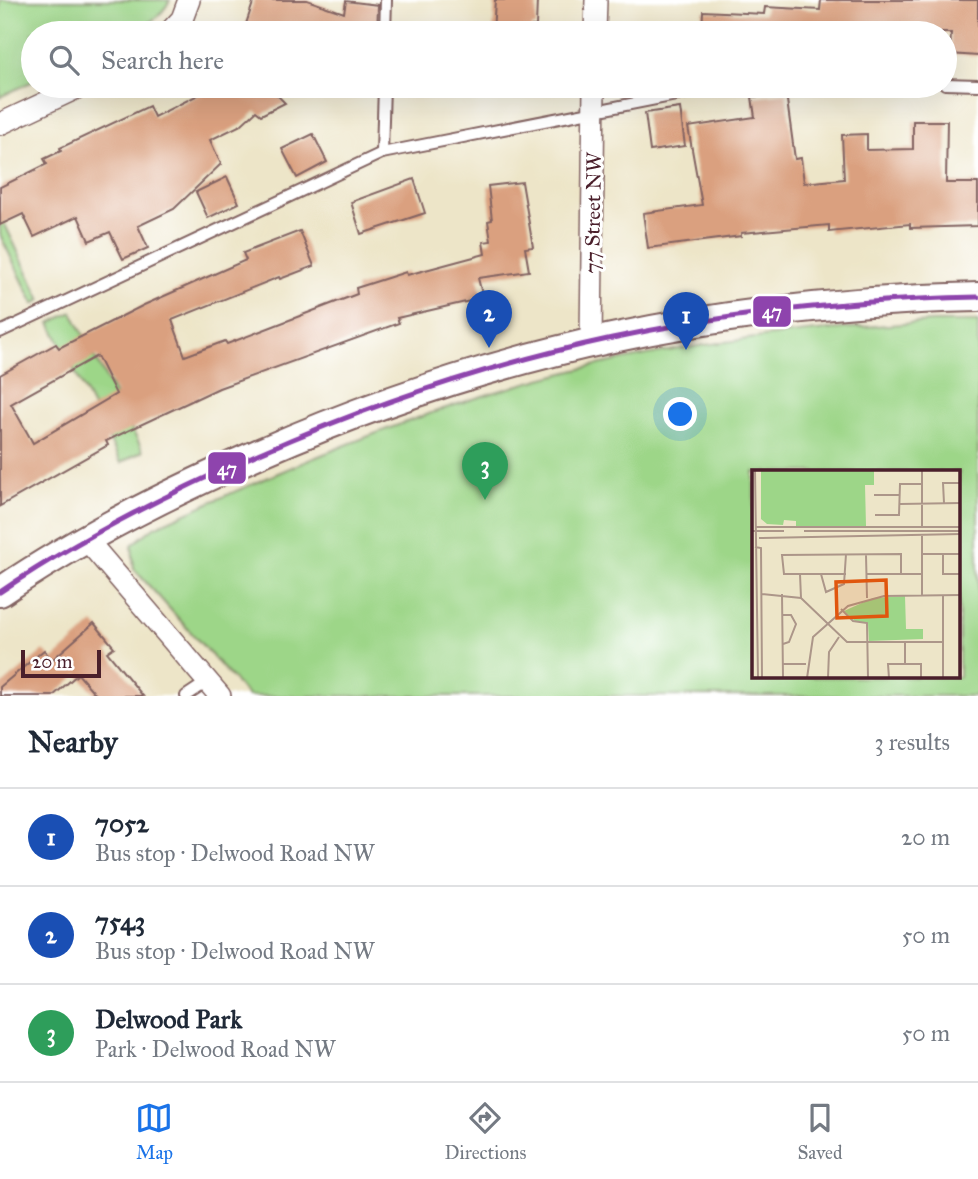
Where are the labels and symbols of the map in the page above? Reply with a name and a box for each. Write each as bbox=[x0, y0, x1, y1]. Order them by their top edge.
street label: 77 Street NW bbox=[579, 151, 607, 274]
pin: 2 bbox=[466, 290, 512, 348]
pin: 1 bbox=[663, 292, 709, 350]
line badge: 47 bbox=[752, 295, 792, 328]
text: 47 bbox=[762, 300, 782, 324]
your location bbox=[663, 397, 697, 431]
pin: 3 bbox=[462, 442, 508, 500]
line badge: 47 bbox=[207, 451, 247, 485]
text: 47 bbox=[217, 457, 237, 481]
inset map bbox=[752, 470, 960, 678]
scale bar bbox=[21, 647, 102, 679]

